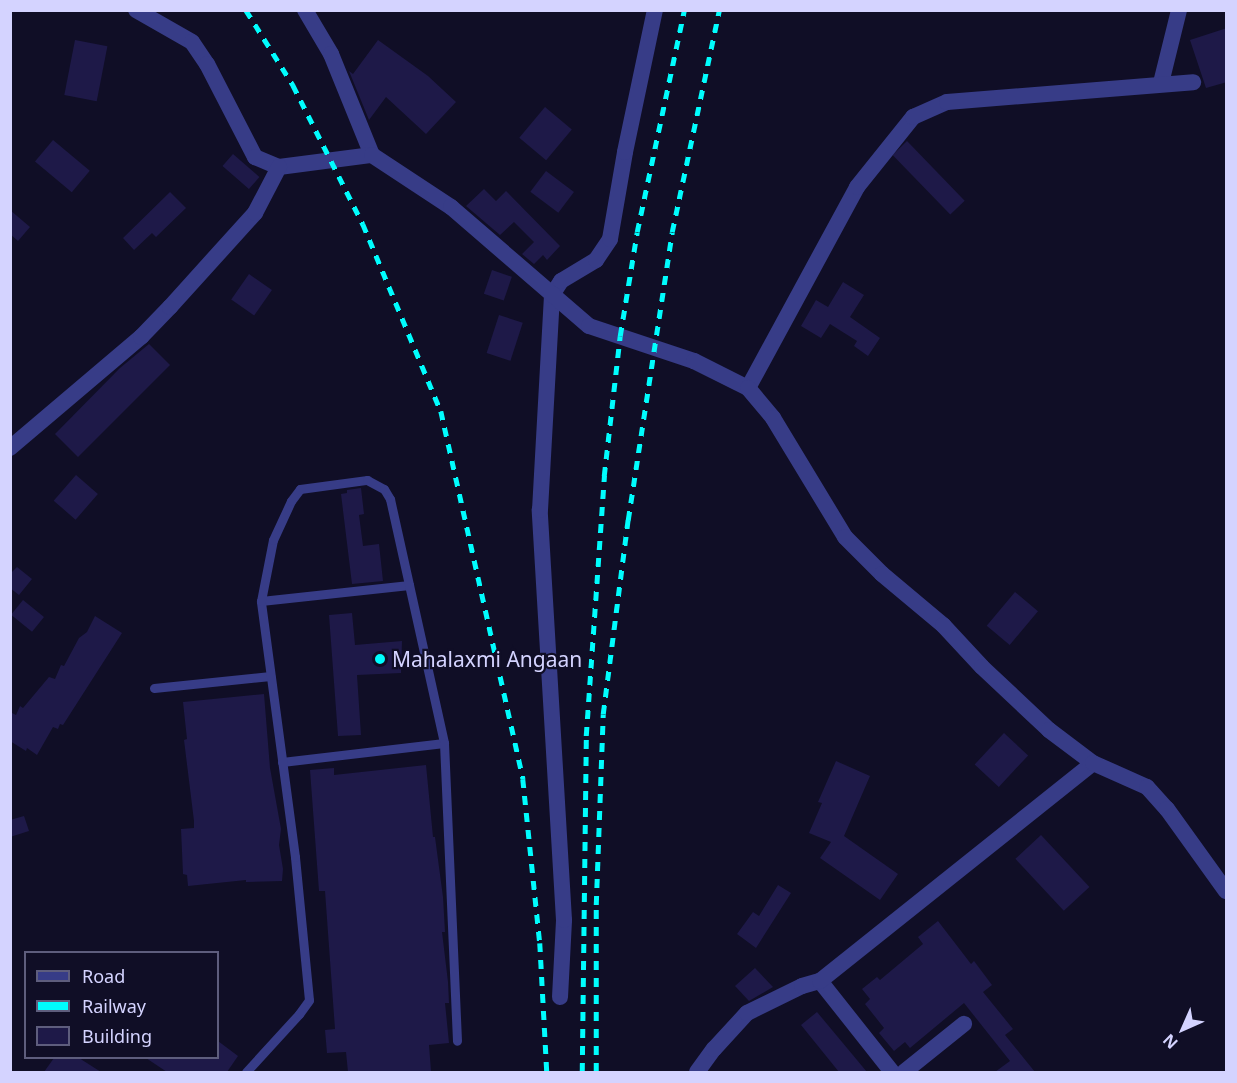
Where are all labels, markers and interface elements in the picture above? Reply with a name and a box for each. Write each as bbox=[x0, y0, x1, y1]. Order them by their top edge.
place label: Mahalaxmi Angaan bbox=[392, 646, 582, 672]
marker: Mahalaxmi Angaan bbox=[373, 652, 387, 666]
legend bbox=[24, 951, 219, 1059]
text: Road bbox=[82, 964, 125, 988]
text: Railway bbox=[82, 994, 146, 1018]
north arrow bbox=[1153, 999, 1213, 1059]
text: Building bbox=[82, 1024, 152, 1048]
text: N bbox=[1158, 1029, 1183, 1054]

